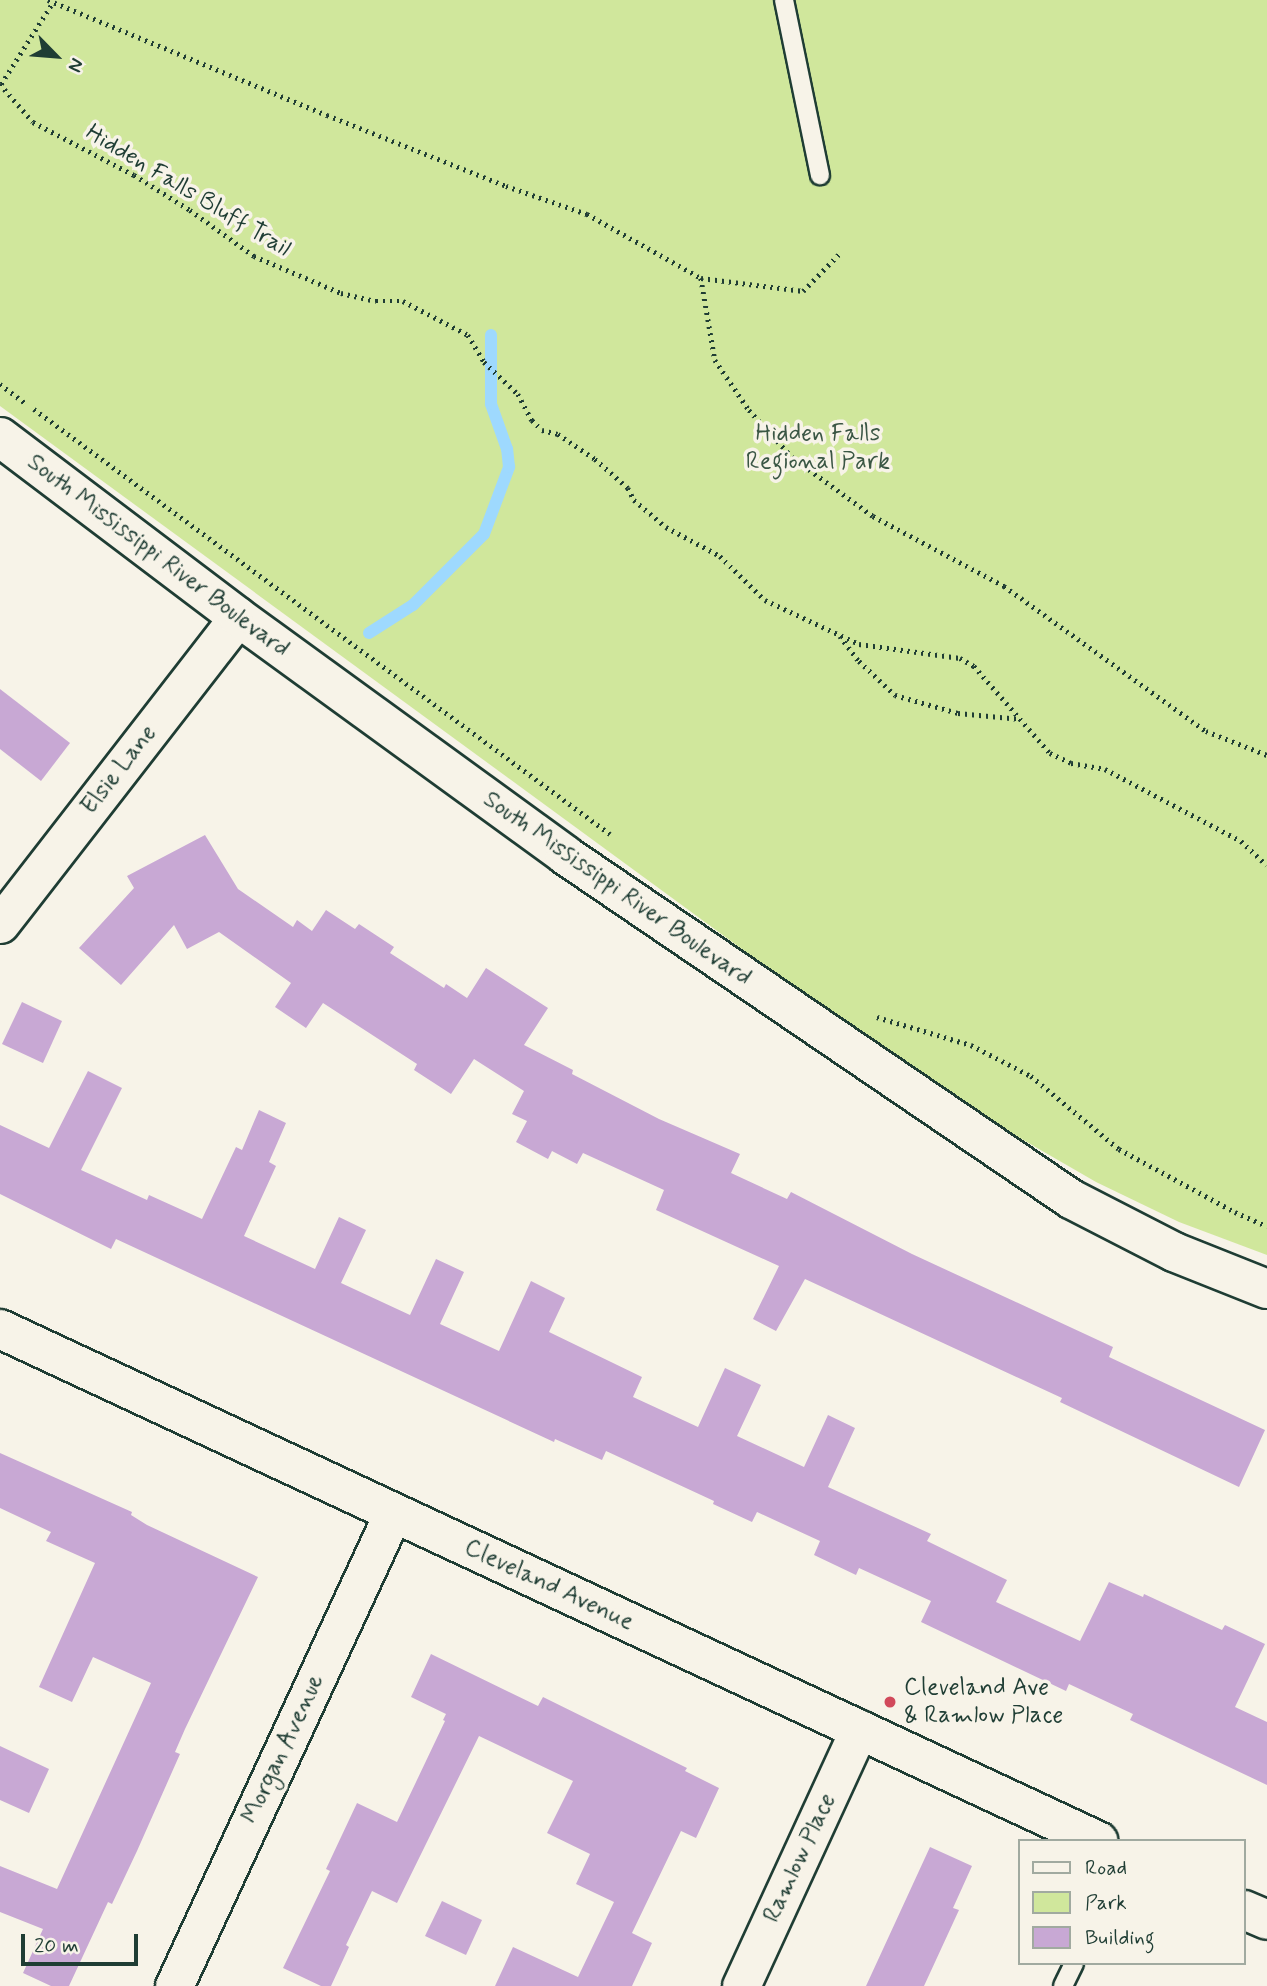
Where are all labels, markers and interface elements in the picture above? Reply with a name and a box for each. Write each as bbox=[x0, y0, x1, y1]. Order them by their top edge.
north arrow bbox=[21, 21, 91, 91]
text: N bbox=[61, 54, 89, 76]
street label: Hidden Falls Bluff Trail bbox=[83, 120, 293, 262]
park label: Hidden Falls Regional Park bbox=[746, 420, 890, 476]
street label: South Mississippi River Boulevard bbox=[20, 447, 296, 665]
street label: Elsie Lane bbox=[75, 720, 163, 820]
street label: South Mississippi River Boulevard bbox=[476, 784, 758, 994]
street label: Cleveland Avenue bbox=[460, 1533, 638, 1637]
street label: Morgan Avenue bbox=[236, 1671, 330, 1827]
place label: Cleveland Ave & Ramlow Place bbox=[904, 1674, 1064, 1730]
marker: Cleveland Ave & Ramlow Place bbox=[882, 1694, 898, 1710]
street label: Ramlow Place bbox=[757, 1789, 843, 1927]
legend bbox=[1018, 1839, 1246, 1965]
text: Road bbox=[1085, 1854, 1127, 1882]
text: Park bbox=[1085, 1889, 1127, 1917]
scale bar bbox=[24, 1920, 142, 1964]
text: Building bbox=[1085, 1924, 1155, 1952]
text: 20 m bbox=[34, 1932, 79, 1960]

